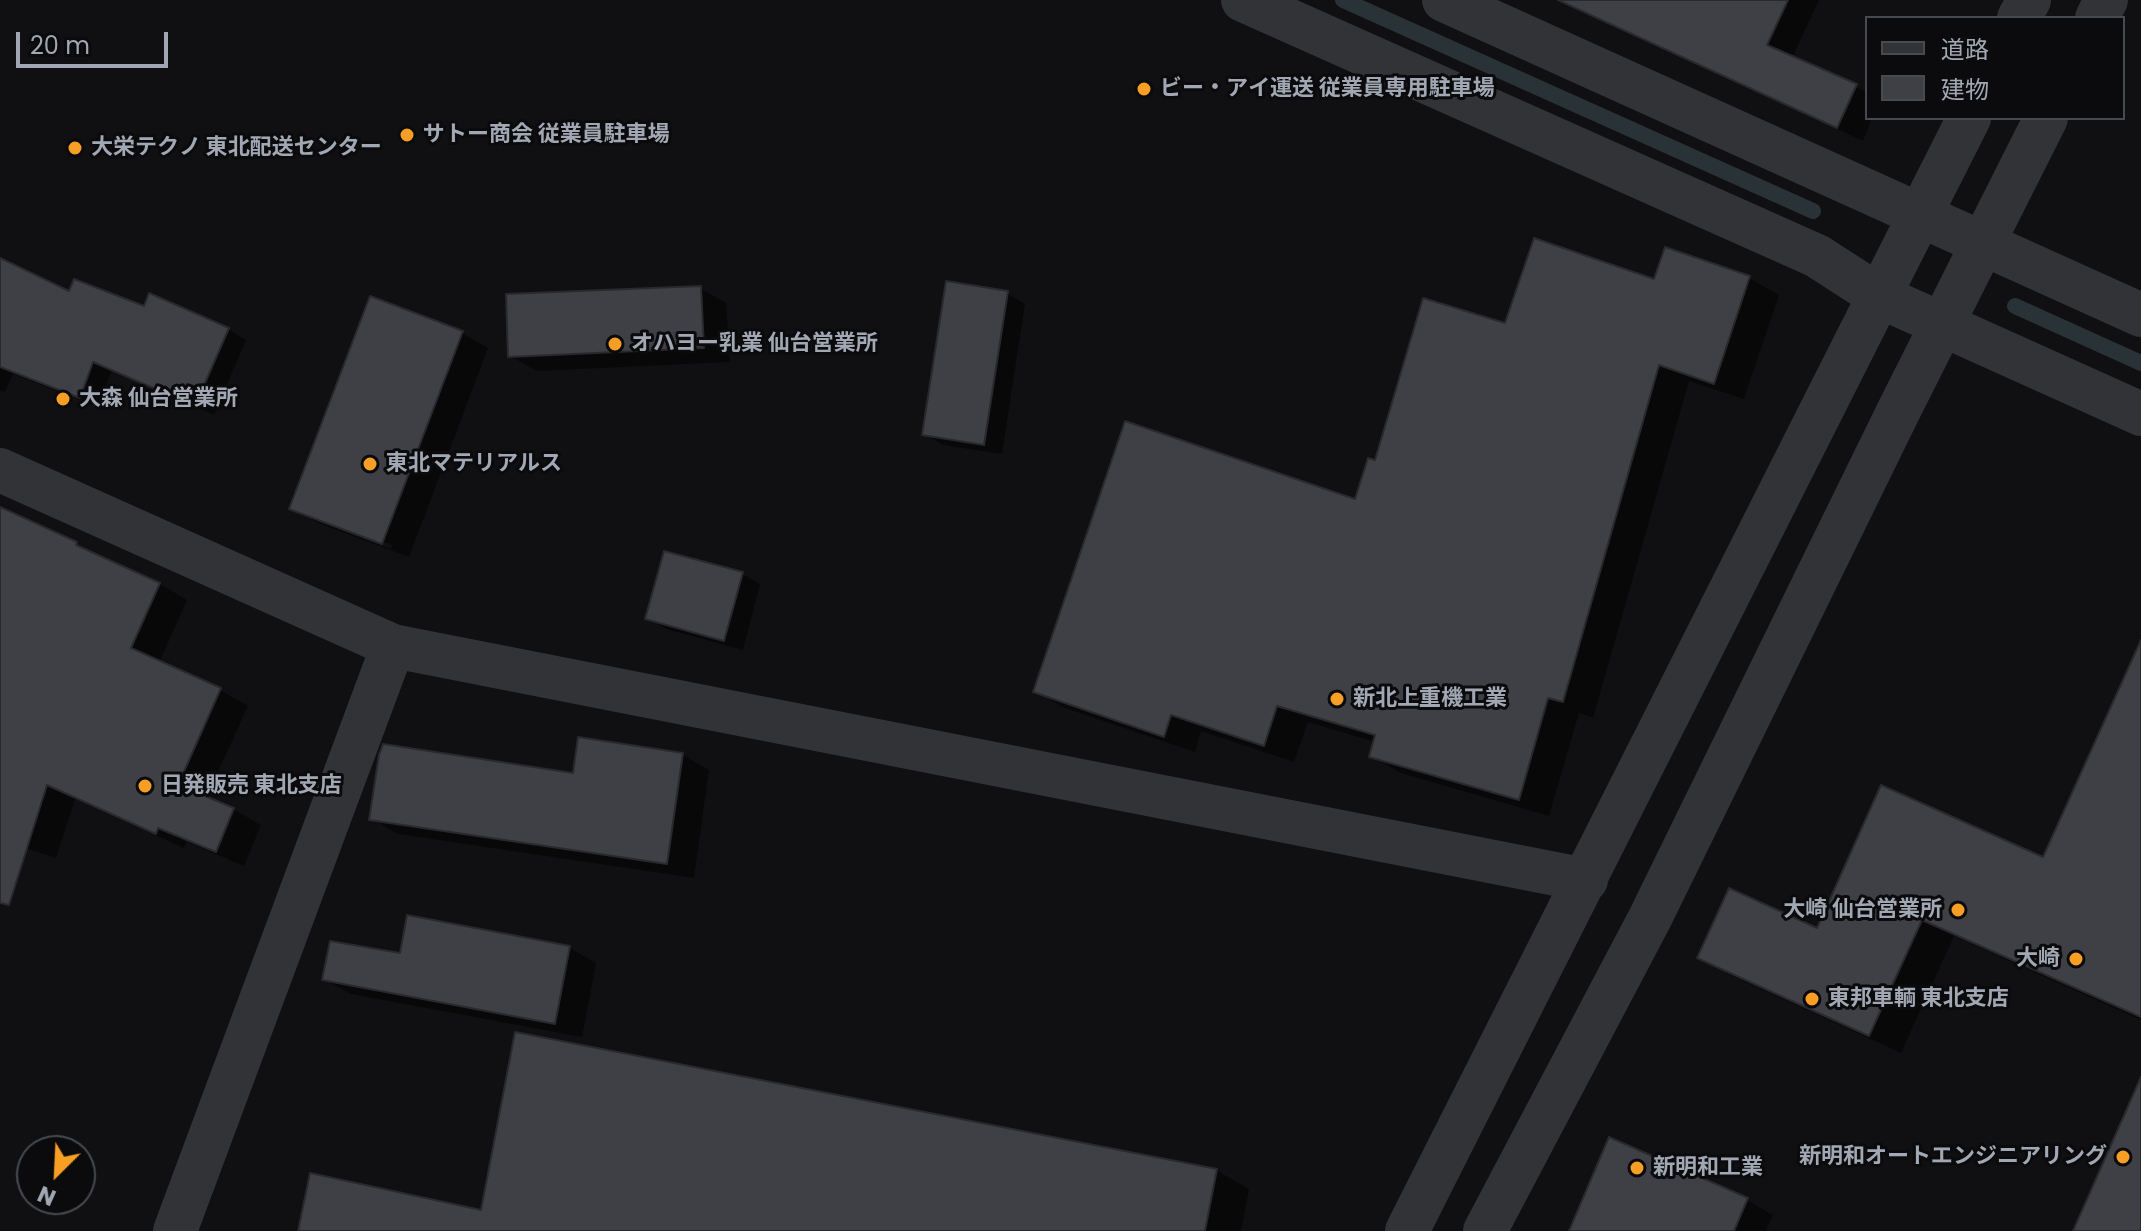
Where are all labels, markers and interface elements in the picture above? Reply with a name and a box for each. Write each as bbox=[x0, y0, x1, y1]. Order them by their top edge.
scale bar bbox=[20, 16, 172, 66]
legend bbox=[1865, 16, 2125, 120]
text: 20 m bbox=[30, 29, 90, 62]
text: 道路 bbox=[1941, 33, 1989, 66]
text: 建物 bbox=[1941, 73, 1989, 106]
place label: ビー・アイ運送 従業員専用駐車場 bbox=[1160, 76, 1495, 102]
marker: ビー・アイ運送 従業員専用駐車場 bbox=[1135, 80, 1153, 98]
place label: サトー商会 従業員駐車場 bbox=[423, 122, 670, 148]
marker: サトー商会 従業員駐車場 bbox=[398, 126, 416, 144]
place label: 大栄テクノ 東北配送センター bbox=[91, 135, 382, 161]
marker: 大栄テクノ 東北配送センター bbox=[66, 139, 84, 157]
place label: オハヨー乳業 仙台営業所 bbox=[631, 331, 878, 357]
marker: オハヨー乳業 仙台営業所 bbox=[606, 335, 624, 353]
place label: 大森 仙台営業所 bbox=[79, 386, 238, 412]
marker: 大森 仙台営業所 bbox=[54, 390, 72, 408]
place label: 東北マテリアルス bbox=[386, 451, 562, 477]
marker: 東北マテリアルス bbox=[361, 455, 379, 473]
place label: 新北上重機工業 bbox=[1353, 686, 1507, 712]
marker: 新北上重機工業 bbox=[1328, 690, 1346, 708]
place label: 日発販売 東北支店 bbox=[161, 773, 342, 799]
marker: 日発販売 東北支店 bbox=[136, 777, 154, 795]
place label: 大崎 仙台営業所 bbox=[1783, 897, 1942, 923]
marker: 大崎 仙台営業所 bbox=[1949, 901, 1967, 919]
place label: 大崎 bbox=[2016, 946, 2060, 972]
marker: 大崎 bbox=[2067, 950, 2085, 968]
place label: 東邦車輌 東北支店 bbox=[1828, 986, 2009, 1012]
marker: 東邦車輌 東北支店 bbox=[1803, 990, 1821, 1008]
north arrow bbox=[16, 1135, 96, 1215]
place label: 新明和オートエンジニアリング bbox=[1799, 1144, 2107, 1170]
marker: 新明和オートエンジニアリング bbox=[2114, 1148, 2132, 1166]
place label: 新明和工業 bbox=[1653, 1155, 1763, 1181]
marker: 新明和工業 bbox=[1628, 1159, 1646, 1177]
text: N bbox=[33, 1178, 61, 1213]

